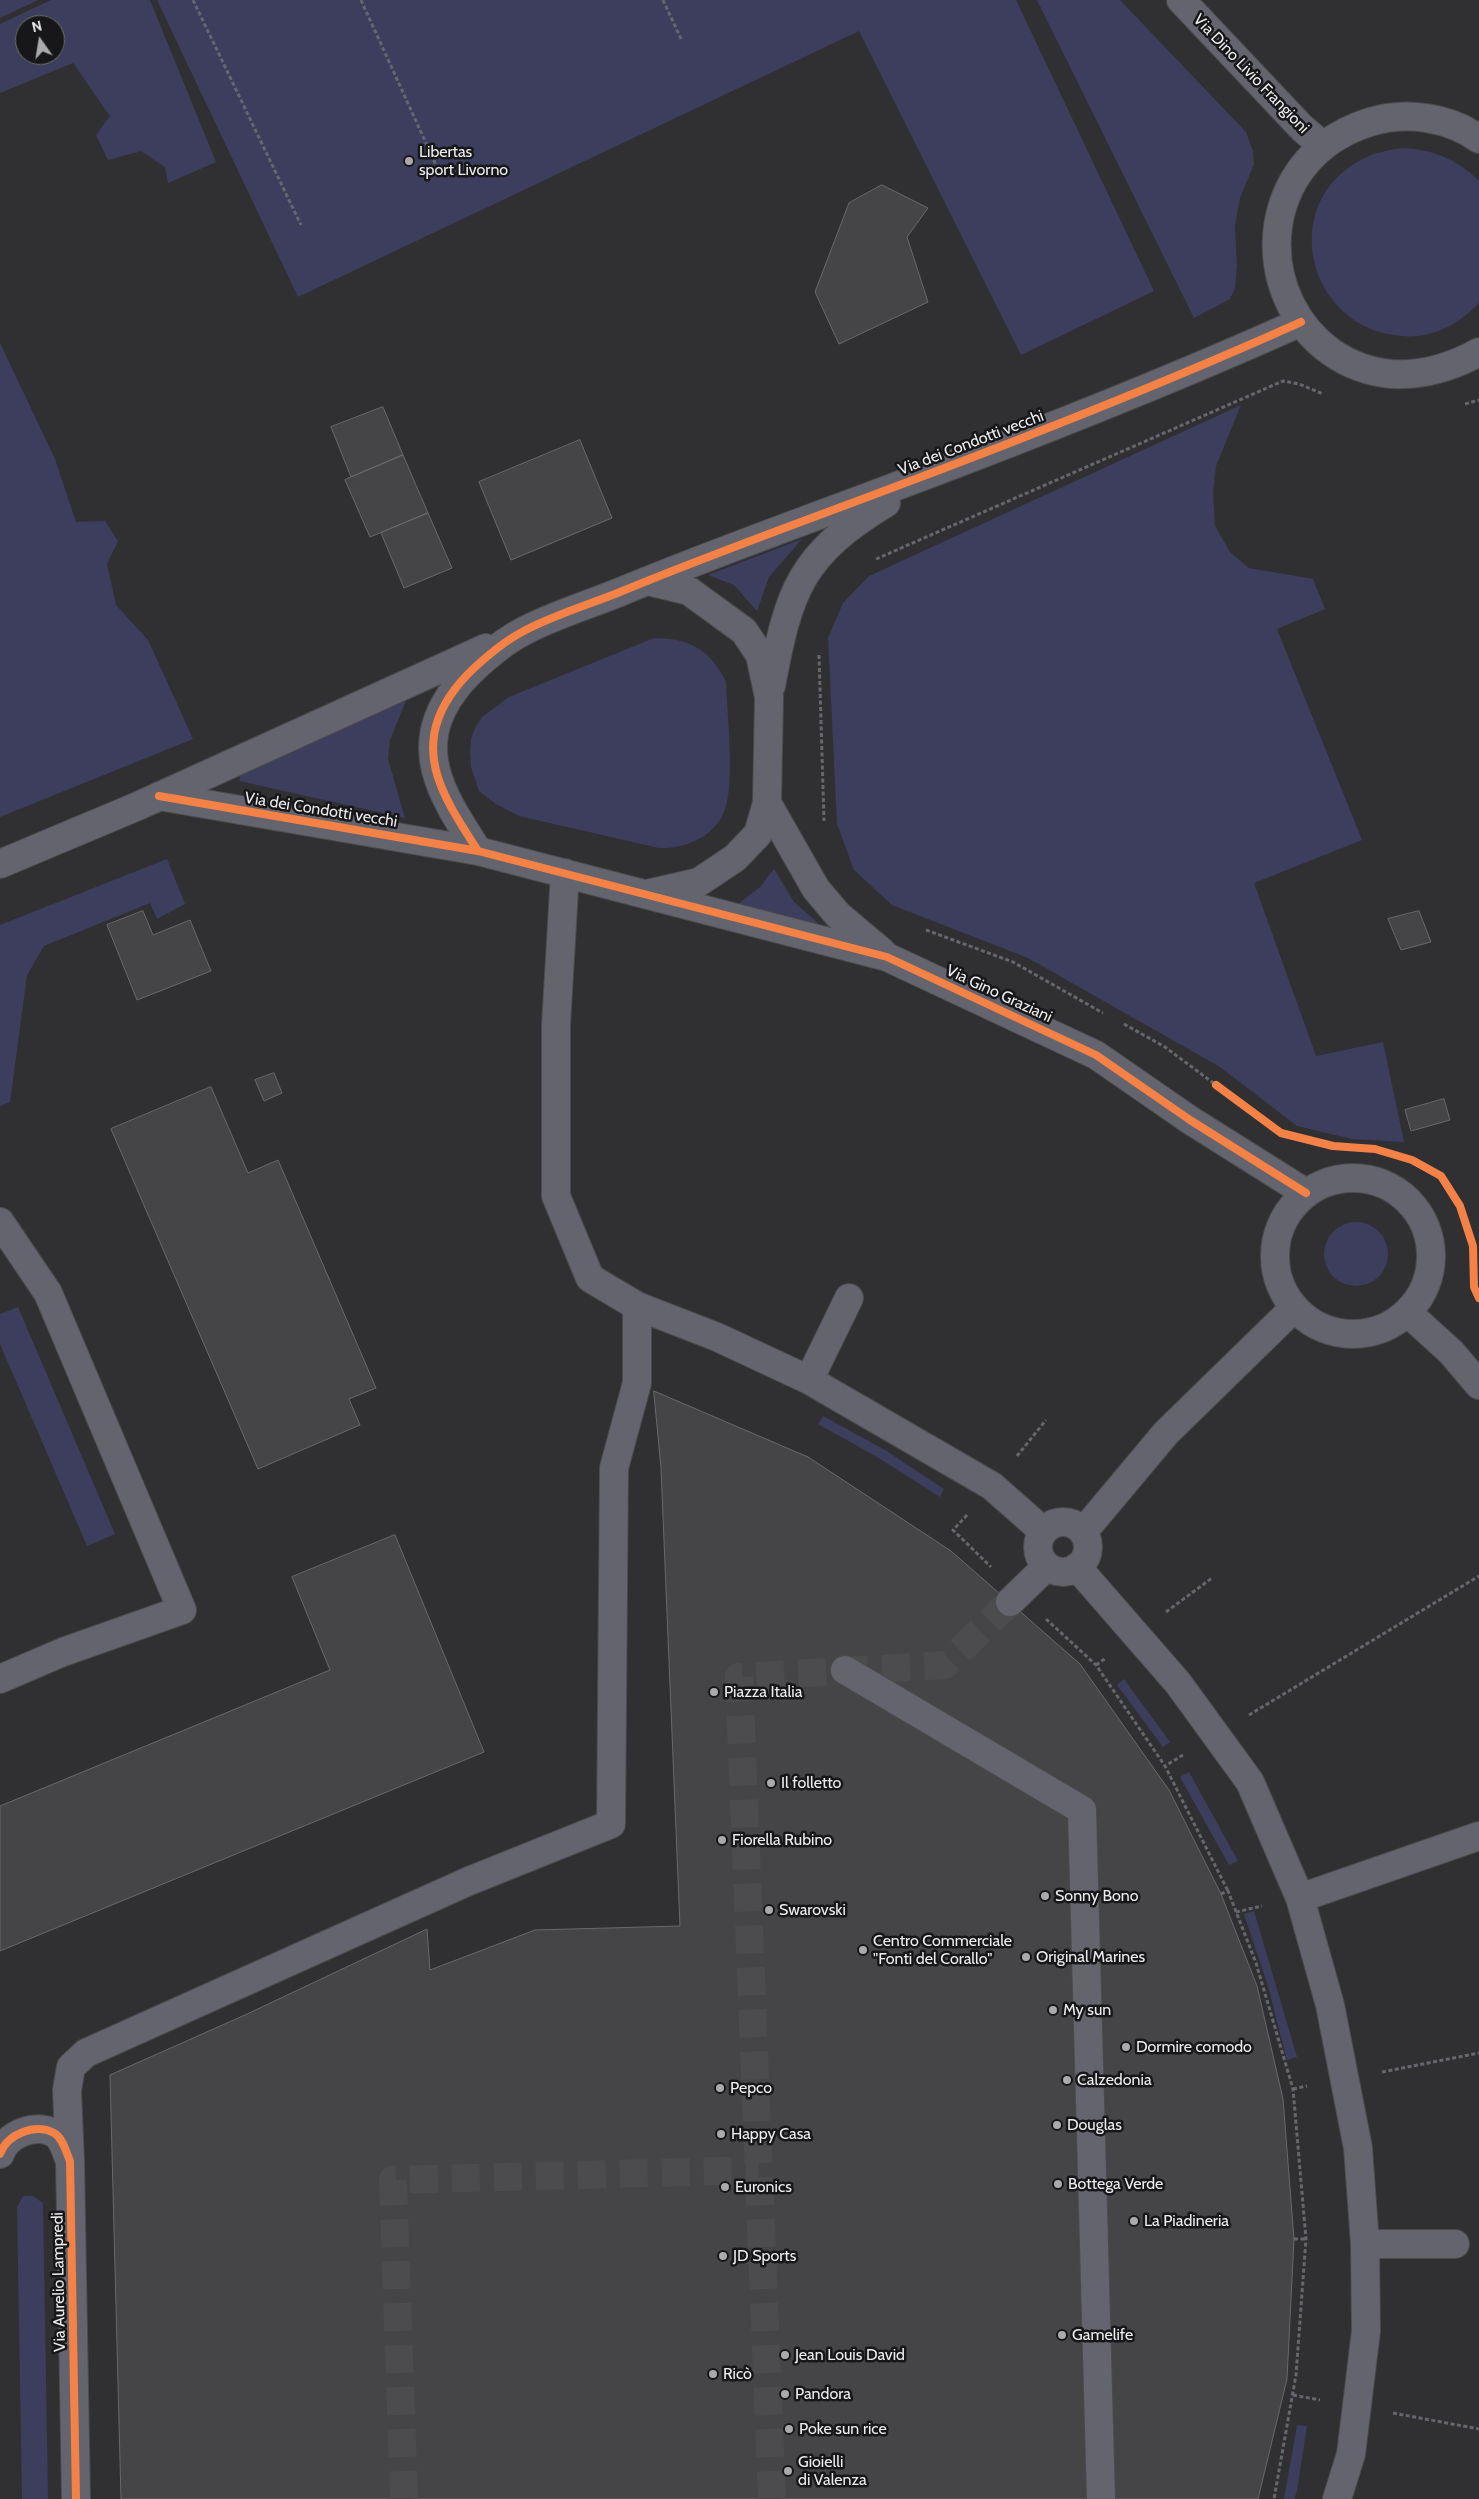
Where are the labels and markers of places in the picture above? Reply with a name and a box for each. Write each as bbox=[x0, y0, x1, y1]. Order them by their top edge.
place label: Libertas sport Livorno bbox=[419, 142, 508, 180]
marker: Libertas sport Livorno bbox=[403, 155, 415, 167]
place label: Piazza Italia bbox=[724, 1682, 802, 1702]
marker: Piazza Italia bbox=[708, 1686, 720, 1698]
place label: Il folletto bbox=[781, 1773, 841, 1793]
marker: Il folletto bbox=[765, 1777, 777, 1789]
place label: Fiorella Rubino bbox=[732, 1830, 832, 1850]
marker: Fiorella Rubino bbox=[716, 1834, 728, 1846]
place label: Sonny Bono bbox=[1055, 1886, 1139, 1906]
marker: Sonny Bono bbox=[1039, 1890, 1051, 1902]
place label: Swarovski bbox=[779, 1900, 846, 1920]
marker: Swarovski bbox=[763, 1904, 775, 1916]
place label: Centro Commerciale "Fonti del Corallo" bbox=[873, 1931, 1012, 1969]
marker: Centro Commerciale "Fonti del Corallo" bbox=[857, 1944, 869, 1956]
place label: Original Marines bbox=[1036, 1947, 1145, 1967]
marker: Original Marines bbox=[1020, 1951, 1032, 1963]
place label: My sun bbox=[1063, 2000, 1111, 2020]
marker: My sun bbox=[1047, 2004, 1059, 2016]
place label: Dormire comodo bbox=[1136, 2037, 1252, 2057]
marker: Dormire comodo bbox=[1120, 2041, 1132, 2053]
place label: Calzedonia bbox=[1077, 2070, 1152, 2090]
marker: Calzedonia bbox=[1061, 2074, 1073, 2086]
place label: Pepco bbox=[730, 2078, 772, 2098]
marker: Pepco bbox=[714, 2082, 726, 2094]
place label: Douglas bbox=[1067, 2115, 1122, 2135]
marker: Douglas bbox=[1051, 2119, 1063, 2131]
place label: Happy Casa bbox=[731, 2124, 811, 2144]
marker: Happy Casa bbox=[715, 2128, 727, 2140]
place label: Bottega Verde bbox=[1068, 2174, 1163, 2194]
place label: Euronics bbox=[735, 2177, 792, 2197]
marker: Bottega Verde bbox=[1052, 2178, 1064, 2190]
marker: Euronics bbox=[719, 2181, 731, 2193]
place label: La Piadineria bbox=[1144, 2211, 1229, 2231]
marker: La Piadineria bbox=[1128, 2215, 1140, 2227]
place label: JD Sports bbox=[733, 2246, 796, 2266]
marker: JD Sports bbox=[717, 2250, 729, 2262]
place label: Gamelife bbox=[1072, 2325, 1133, 2345]
marker: Gamelife bbox=[1056, 2329, 1068, 2341]
place label: Jean Louis David bbox=[795, 2345, 905, 2365]
marker: Jean Louis David bbox=[779, 2349, 791, 2361]
place label: Ricò bbox=[723, 2364, 752, 2384]
marker: Ricò bbox=[707, 2368, 719, 2380]
place label: Pandora bbox=[795, 2384, 851, 2404]
marker: Pandora bbox=[779, 2388, 791, 2400]
place label: Poke sun rice bbox=[799, 2419, 887, 2439]
marker: Poke sun rice bbox=[783, 2423, 795, 2435]
place label: Gioielli di Valenza bbox=[798, 2452, 867, 2490]
marker: Gioielli di Valenza bbox=[782, 2465, 794, 2477]

